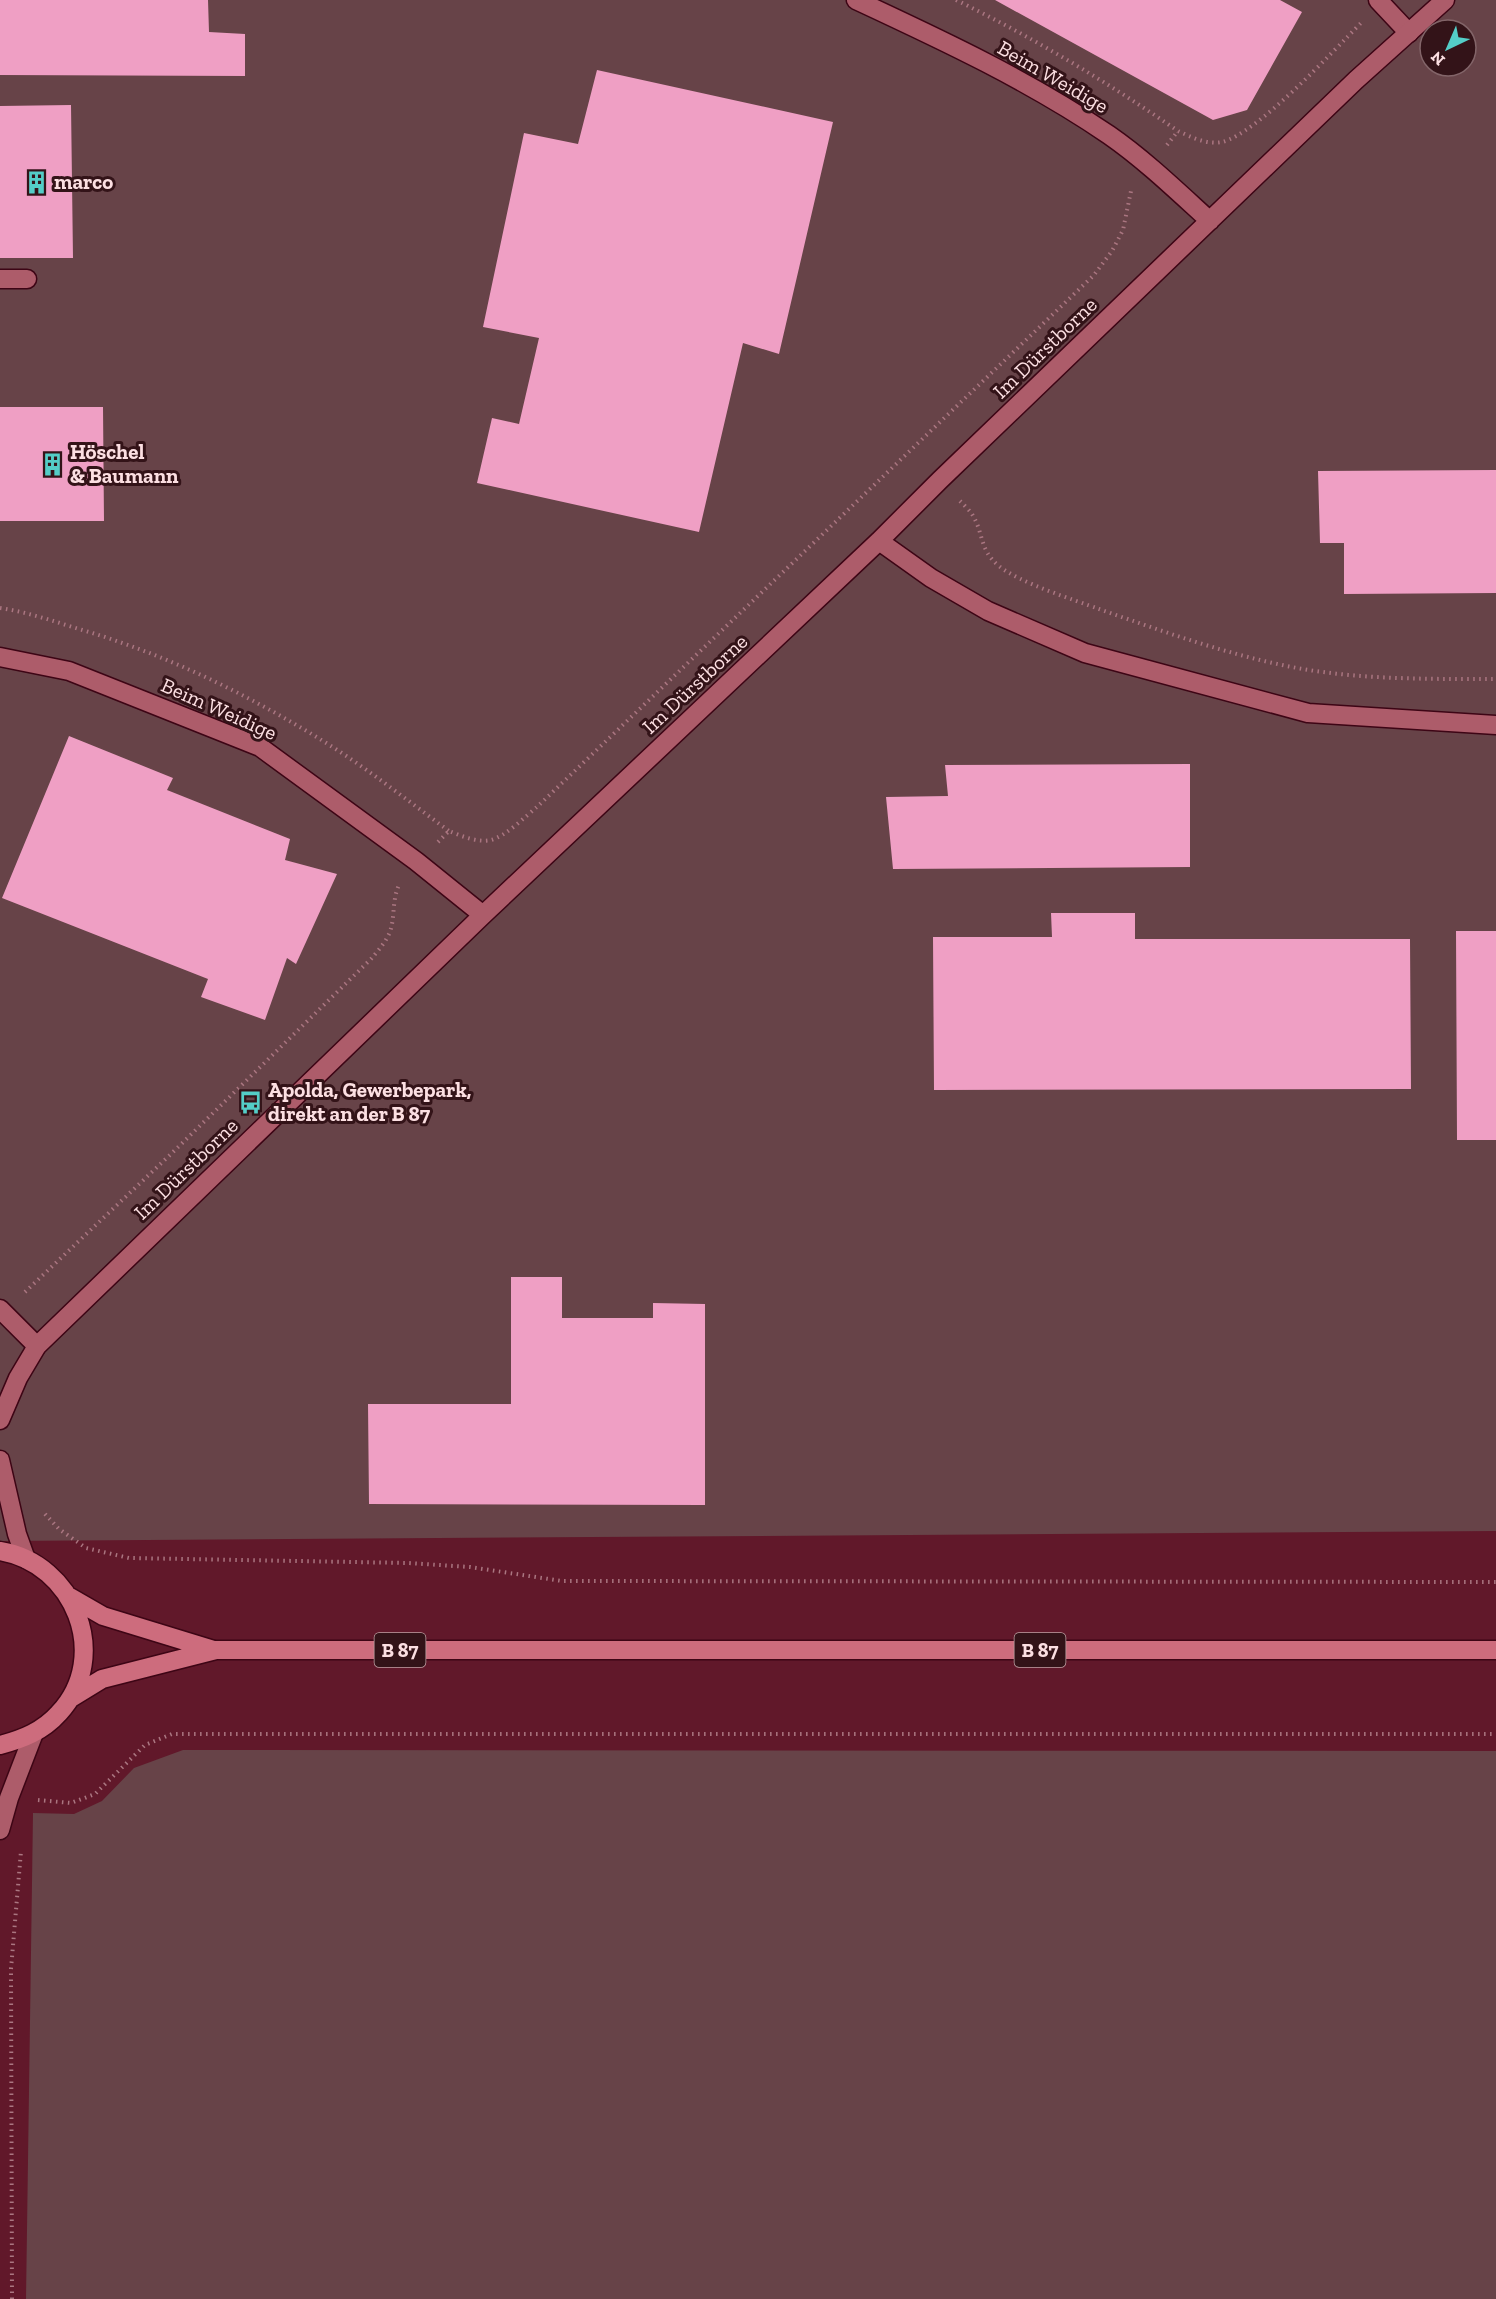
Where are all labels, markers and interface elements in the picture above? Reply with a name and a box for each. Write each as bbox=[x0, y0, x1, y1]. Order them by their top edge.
north arrow bbox=[1418, 18, 1478, 78]
street label: Beim Weidige bbox=[993, 35, 1113, 118]
text: N bbox=[1427, 47, 1449, 69]
building icon: marco bbox=[23, 169, 49, 195]
place label: marco bbox=[54, 169, 113, 194]
street label: Im Dürstborne bbox=[987, 292, 1102, 403]
place label: Höschel & Baumann bbox=[70, 439, 179, 488]
building icon: Höschel & Baumann bbox=[39, 451, 65, 477]
street label: Im Dürstborne bbox=[637, 628, 753, 739]
street label: Beim Weidige bbox=[158, 672, 281, 745]
place label: Apolda, Gewerbepark, direkt an der B 87 bbox=[268, 1077, 471, 1126]
bus stop icon: Apolda, Gewerbepark, direkt an der B 87 bbox=[237, 1089, 263, 1115]
street label: Im Dürstborne bbox=[128, 1113, 243, 1224]
road number: B 87 bbox=[374, 1633, 426, 1667]
road number: B 87 bbox=[1014, 1633, 1066, 1667]

